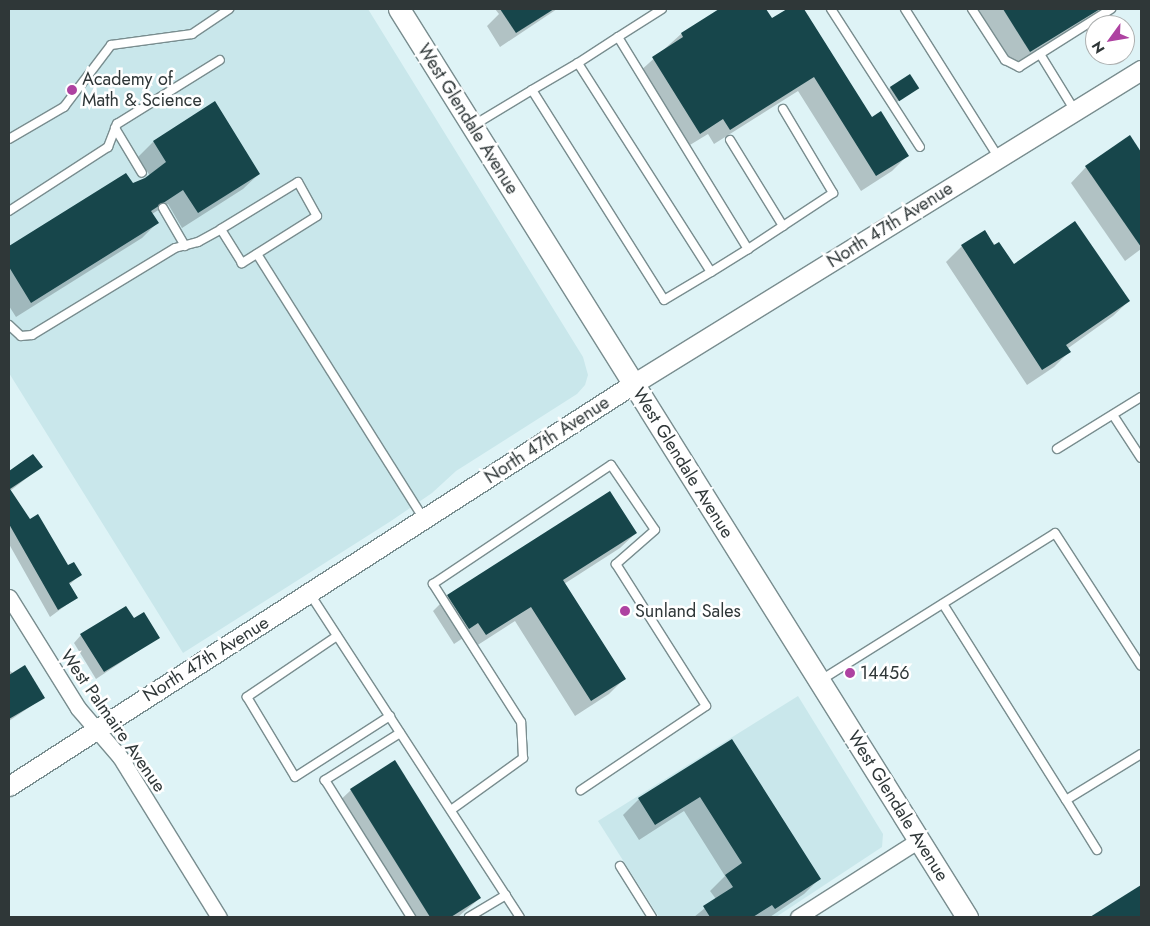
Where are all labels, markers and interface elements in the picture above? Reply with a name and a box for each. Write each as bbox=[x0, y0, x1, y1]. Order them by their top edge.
north arrow bbox=[1085, 15, 1135, 65]
text: N bbox=[1087, 37, 1110, 57]
street label: West Glendale Avenue bbox=[413, 40, 523, 198]
place label: Academy of Math & Science bbox=[82, 69, 202, 112]
marker: Academy of Math & Science bbox=[66, 84, 78, 96]
street label: North 47th Avenue bbox=[823, 178, 957, 272]
street label: West Glendale Avenue bbox=[628, 384, 738, 542]
street label: North 47th Avenue bbox=[481, 392, 613, 488]
place label: Sunland Sales bbox=[635, 600, 741, 622]
marker: Sunland Sales bbox=[619, 605, 631, 617]
street label: North 47th Avenue bbox=[139, 612, 273, 706]
street label: West Palmaire Avenue bbox=[56, 646, 170, 796]
place label: 14456 bbox=[860, 662, 910, 684]
marker: 14456 bbox=[844, 667, 856, 679]
street label: West Glendale Avenue bbox=[843, 727, 953, 885]

